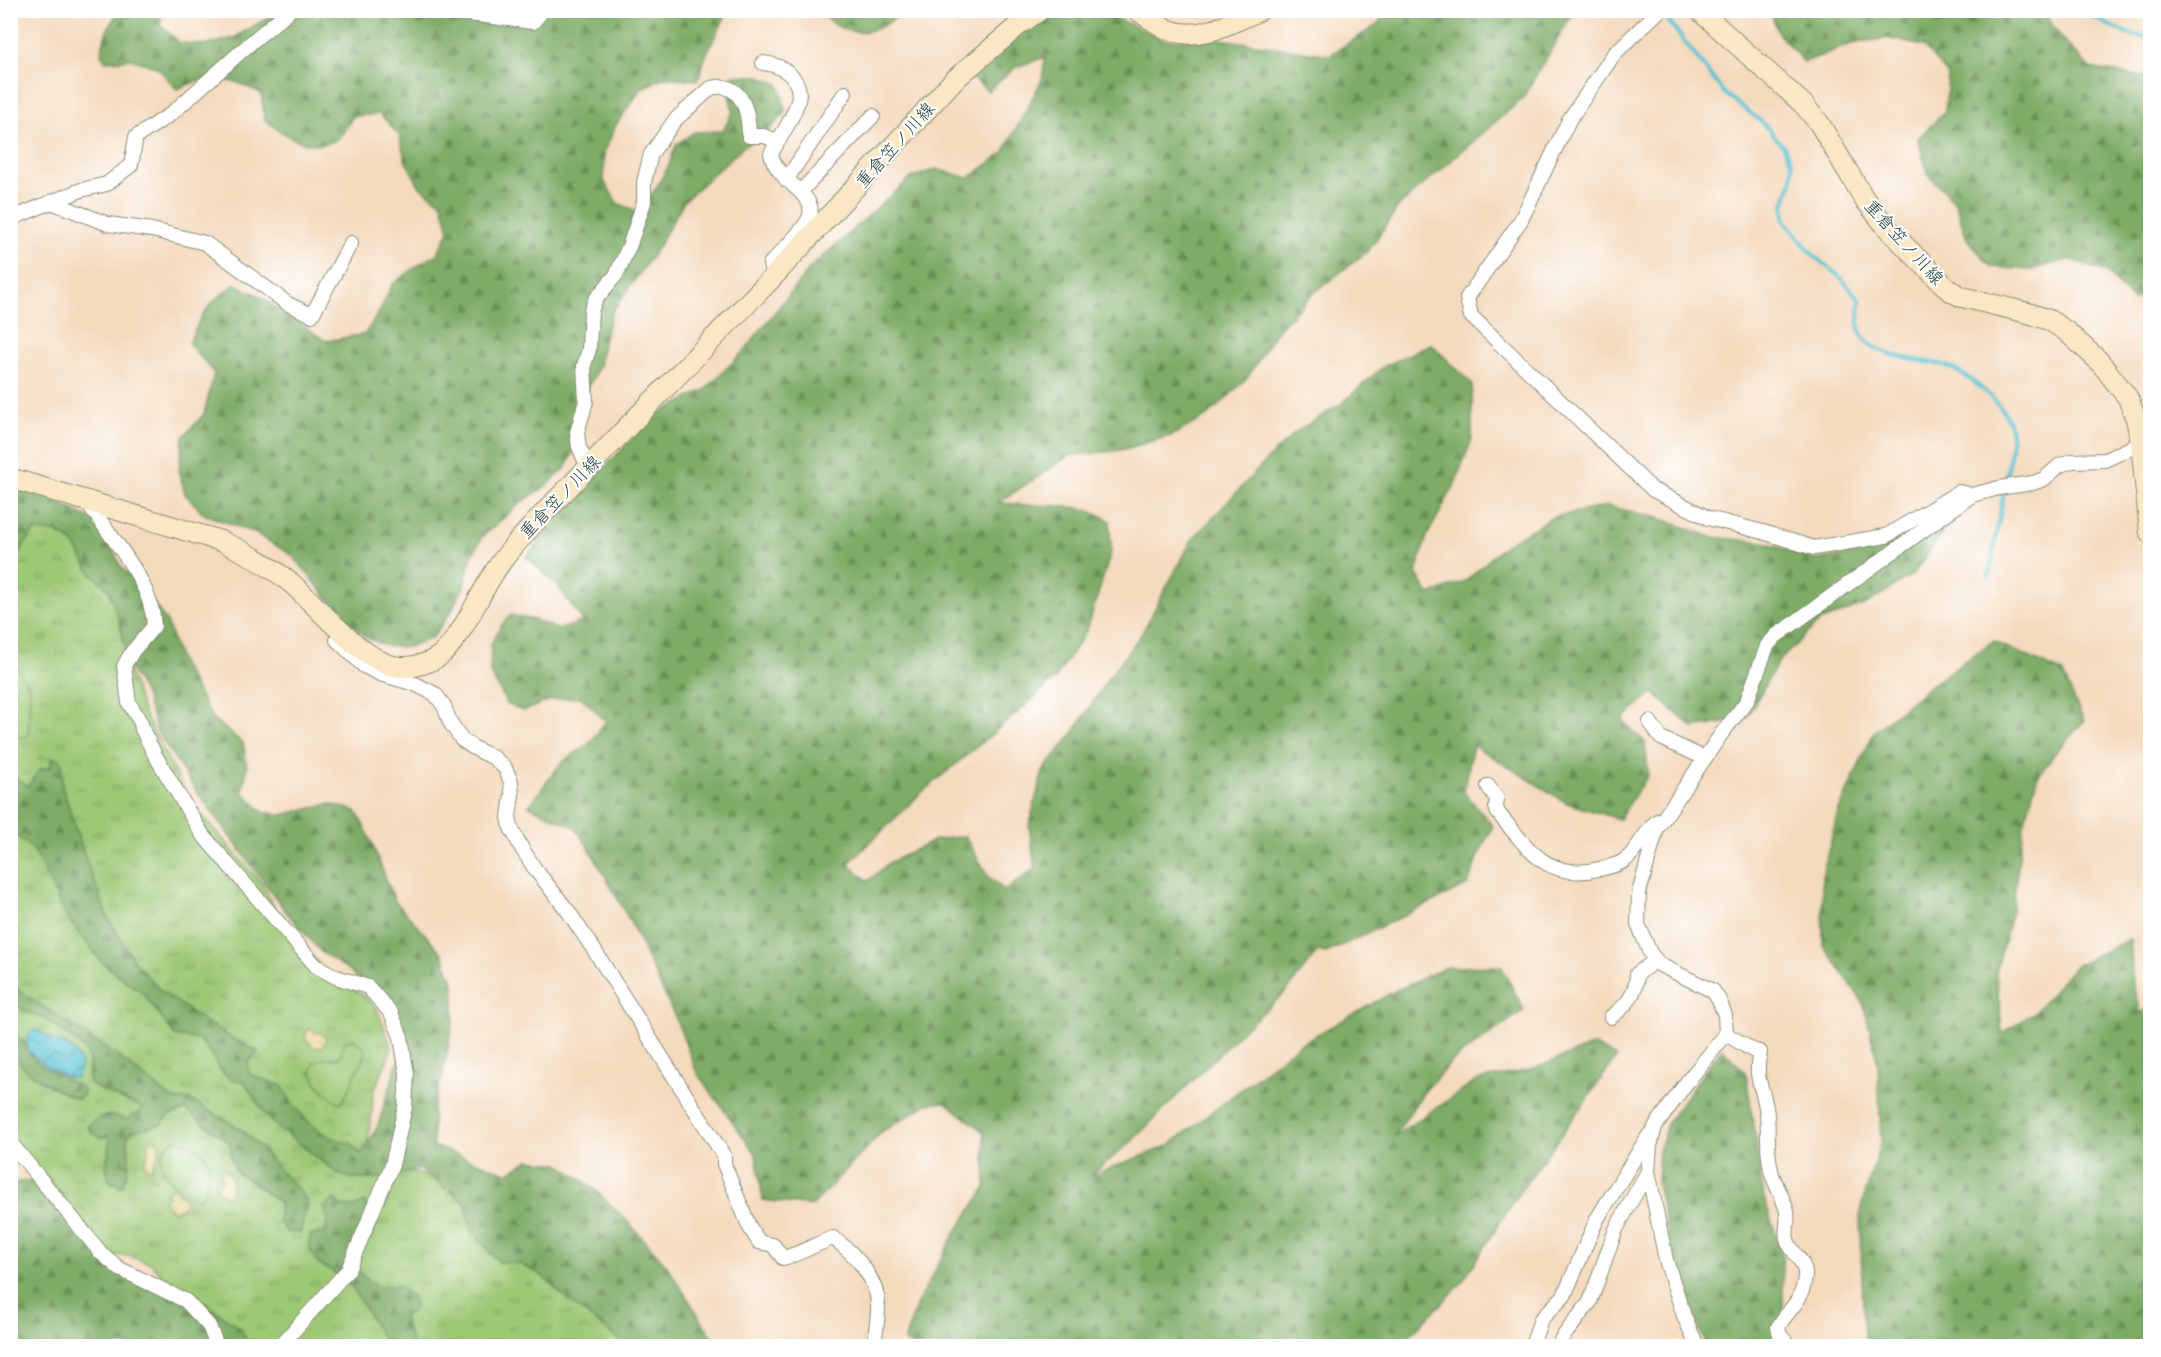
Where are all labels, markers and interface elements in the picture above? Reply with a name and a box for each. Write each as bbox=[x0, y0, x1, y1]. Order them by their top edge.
street label: 重倉笠ノ川線 bbox=[849, 96, 939, 192]
street label: 重倉笠ノ川線 bbox=[1860, 193, 1950, 289]
street label: 重倉笠ノ川線 bbox=[513, 449, 605, 543]

